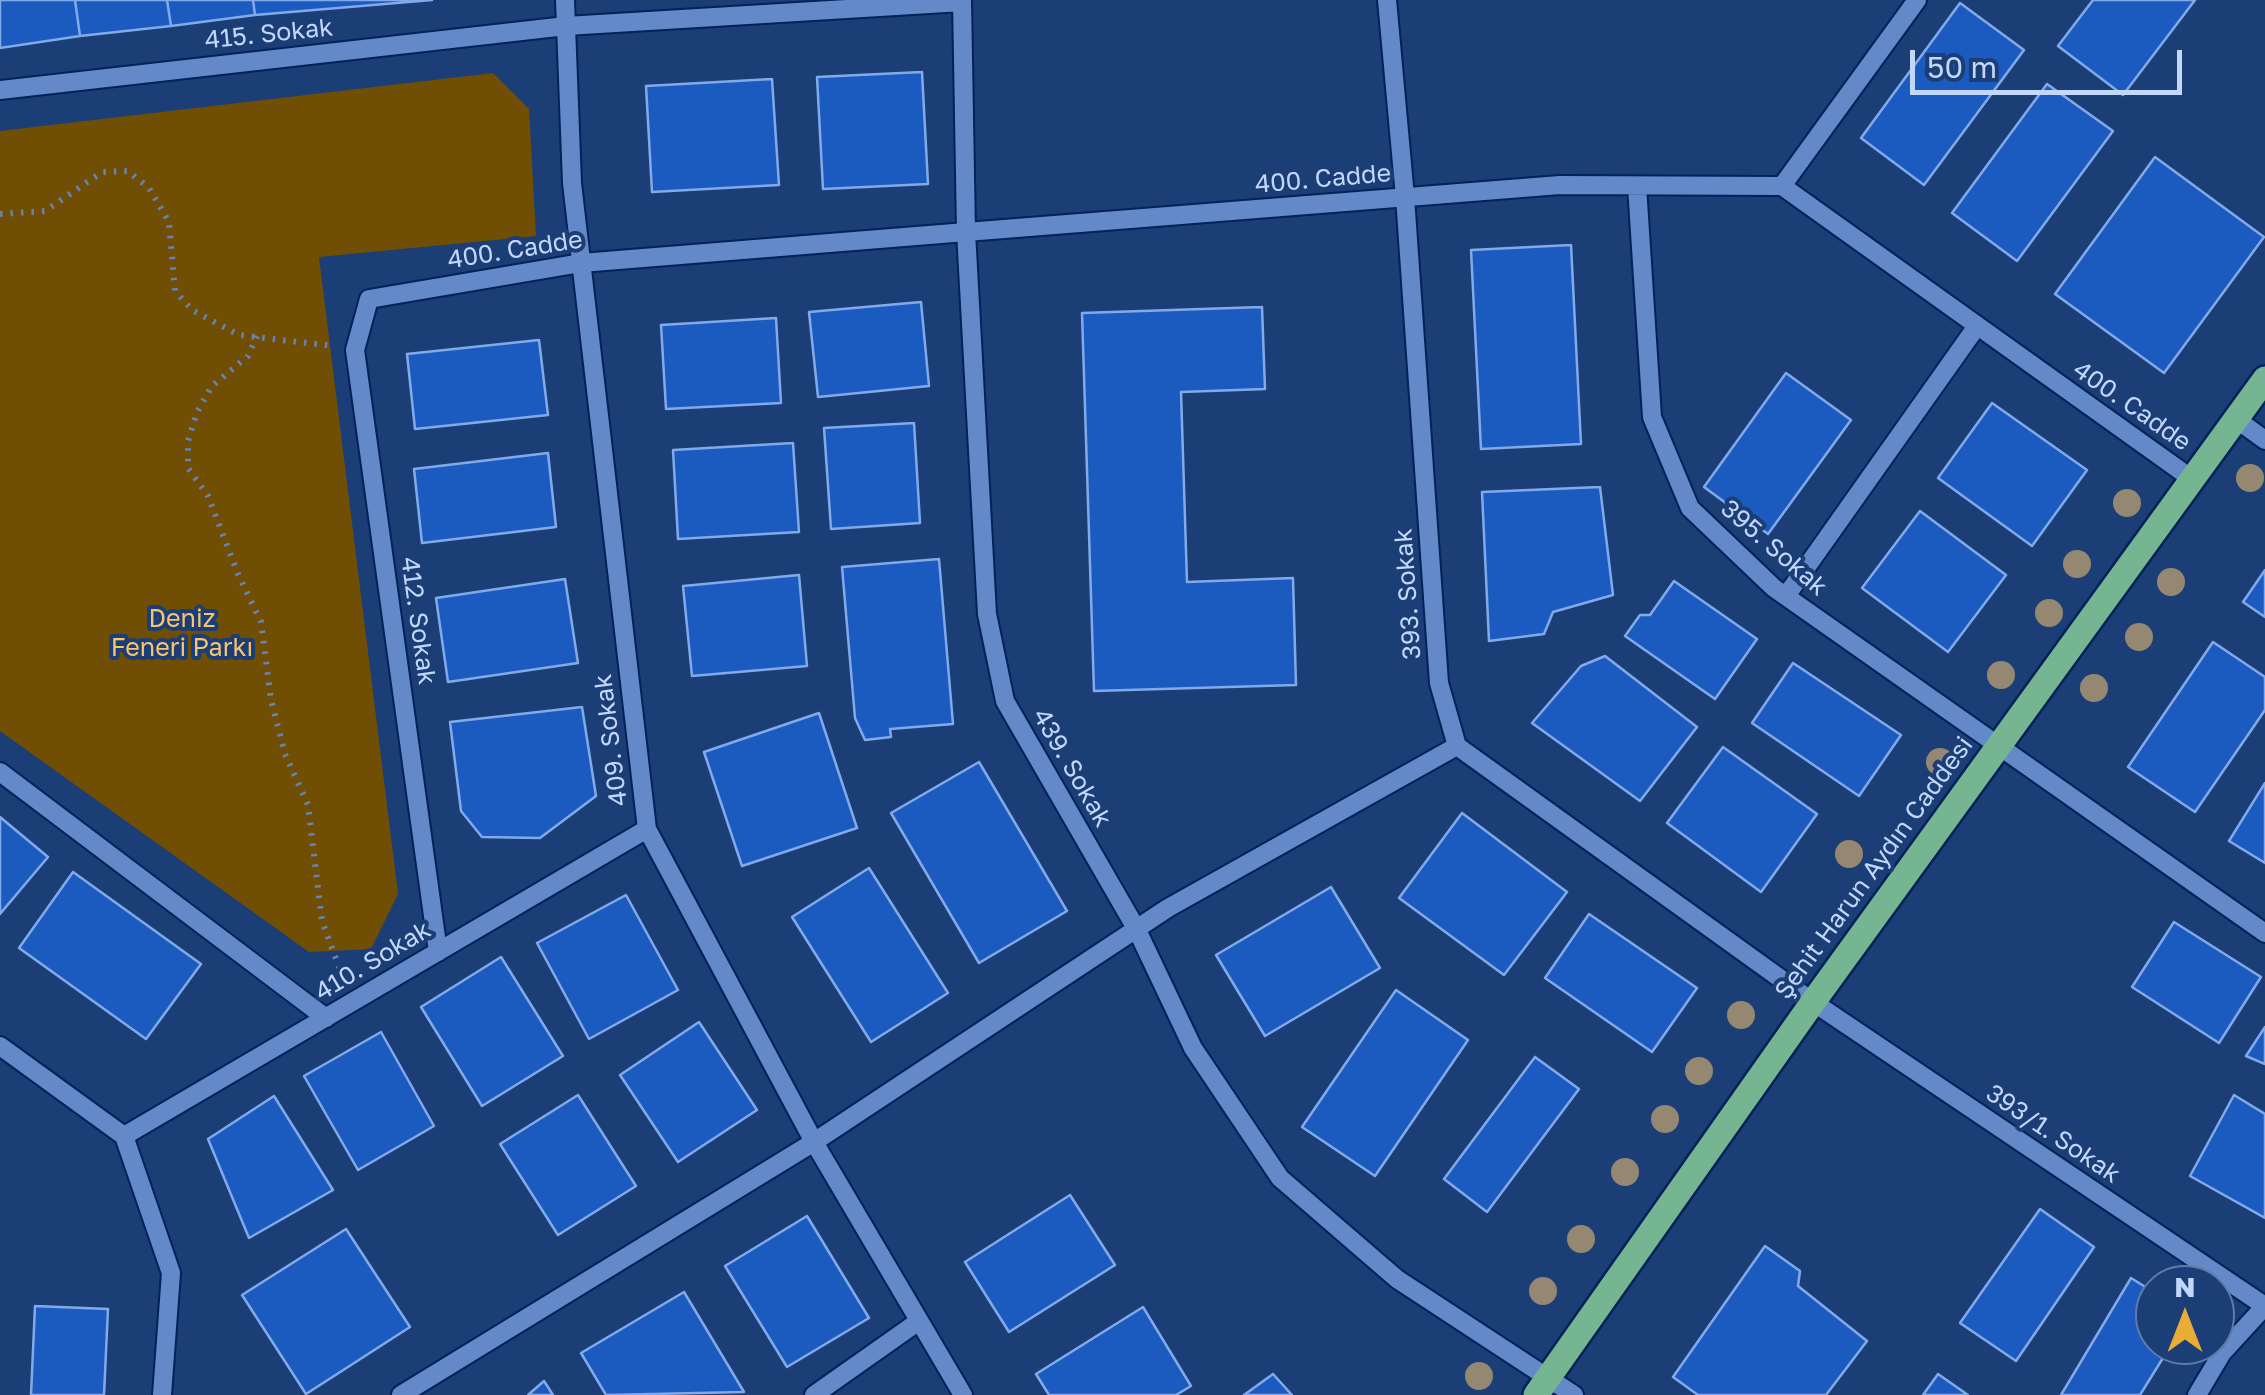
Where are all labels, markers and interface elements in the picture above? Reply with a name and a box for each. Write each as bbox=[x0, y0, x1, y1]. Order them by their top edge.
street label: 415. Sokak bbox=[203, 12, 335, 56]
scale bar bbox=[1915, 30, 2188, 92]
text: 50 m bbox=[1927, 49, 1997, 85]
street label: 400. Cadde bbox=[1254, 158, 1392, 200]
street label: 400. Cadde bbox=[445, 225, 585, 275]
street label: 400. Cadde bbox=[2068, 355, 2196, 457]
street label: 395. Sokak bbox=[1715, 494, 1833, 602]
street label: 393. Sokak bbox=[1388, 527, 1428, 661]
street label: 412. Sokak bbox=[394, 555, 442, 687]
park label: Deniz Feneri Parkı bbox=[111, 604, 253, 663]
street label: 409. Sokak bbox=[588, 672, 634, 808]
street label: 439. Sokak bbox=[1026, 703, 1118, 833]
street label: Şehit Harun Aydın Caddesi bbox=[1769, 731, 1979, 1005]
street label: 410. Sokak bbox=[310, 915, 436, 1007]
street label: 393/1. Sokak bbox=[1980, 1078, 2126, 1190]
north arrow bbox=[2135, 1265, 2235, 1365]
text: N bbox=[2174, 1270, 2196, 1303]

